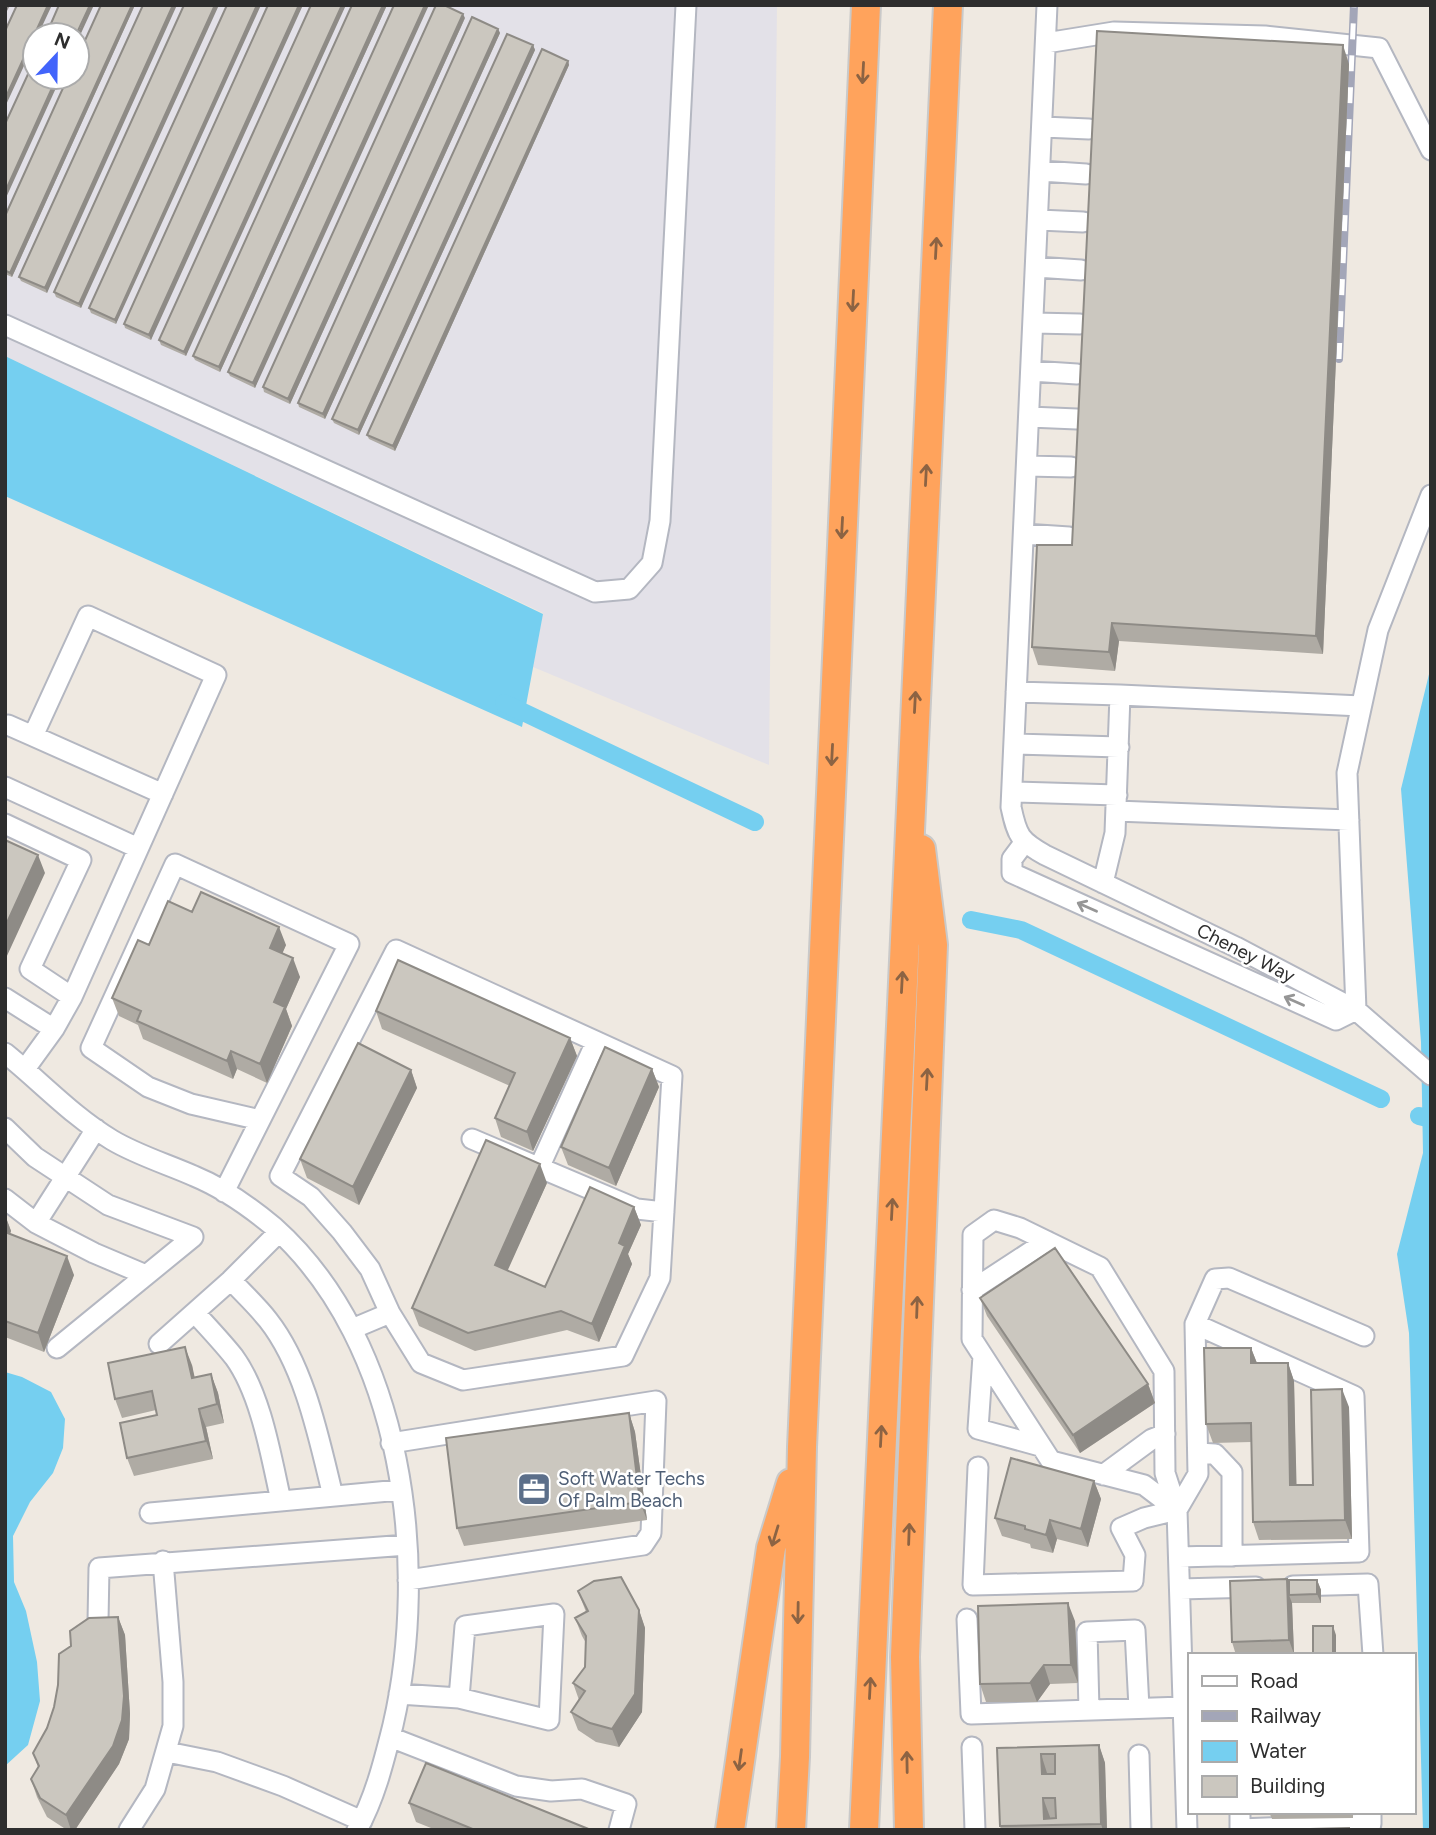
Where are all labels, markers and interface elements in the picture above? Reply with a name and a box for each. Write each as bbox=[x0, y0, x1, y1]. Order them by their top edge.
north arrow bbox=[21, 21, 91, 91]
text: N bbox=[51, 27, 73, 54]
one-way arrow bbox=[856, 62, 869, 85]
one-way arrow bbox=[930, 236, 943, 259]
one-way arrow bbox=[846, 289, 859, 312]
one-way arrow bbox=[919, 464, 932, 487]
one-way arrow bbox=[836, 516, 849, 539]
one-way arrow bbox=[908, 691, 921, 714]
one-way arrow bbox=[826, 743, 839, 766]
one-way arrow bbox=[1077, 900, 1098, 913]
street label: Cheney Way bbox=[1193, 918, 1299, 988]
one-way arrow bbox=[895, 971, 908, 994]
one-way arrow bbox=[1284, 994, 1305, 1007]
one-way arrow bbox=[921, 1068, 934, 1091]
one-way arrow bbox=[885, 1198, 898, 1221]
one-way arrow bbox=[911, 1296, 924, 1319]
one-way arrow bbox=[875, 1425, 888, 1448]
place label: Soft Water Techs Of Palm Beach bbox=[558, 1467, 705, 1512]
office icon: Soft Water Techs Of Palm Beach bbox=[515, 1470, 553, 1508]
one-way arrow bbox=[903, 1523, 916, 1546]
one-way arrow bbox=[768, 1525, 781, 1547]
one-way arrow bbox=[791, 1601, 805, 1624]
legend bbox=[1188, 1653, 1415, 1814]
text: Road bbox=[1250, 1668, 1298, 1693]
one-way arrow bbox=[864, 1677, 877, 1700]
text: Railway bbox=[1250, 1703, 1321, 1728]
text: Water bbox=[1250, 1738, 1306, 1763]
one-way arrow bbox=[733, 1749, 746, 1771]
one-way arrow bbox=[900, 1750, 914, 1773]
text: Building bbox=[1250, 1773, 1325, 1798]

